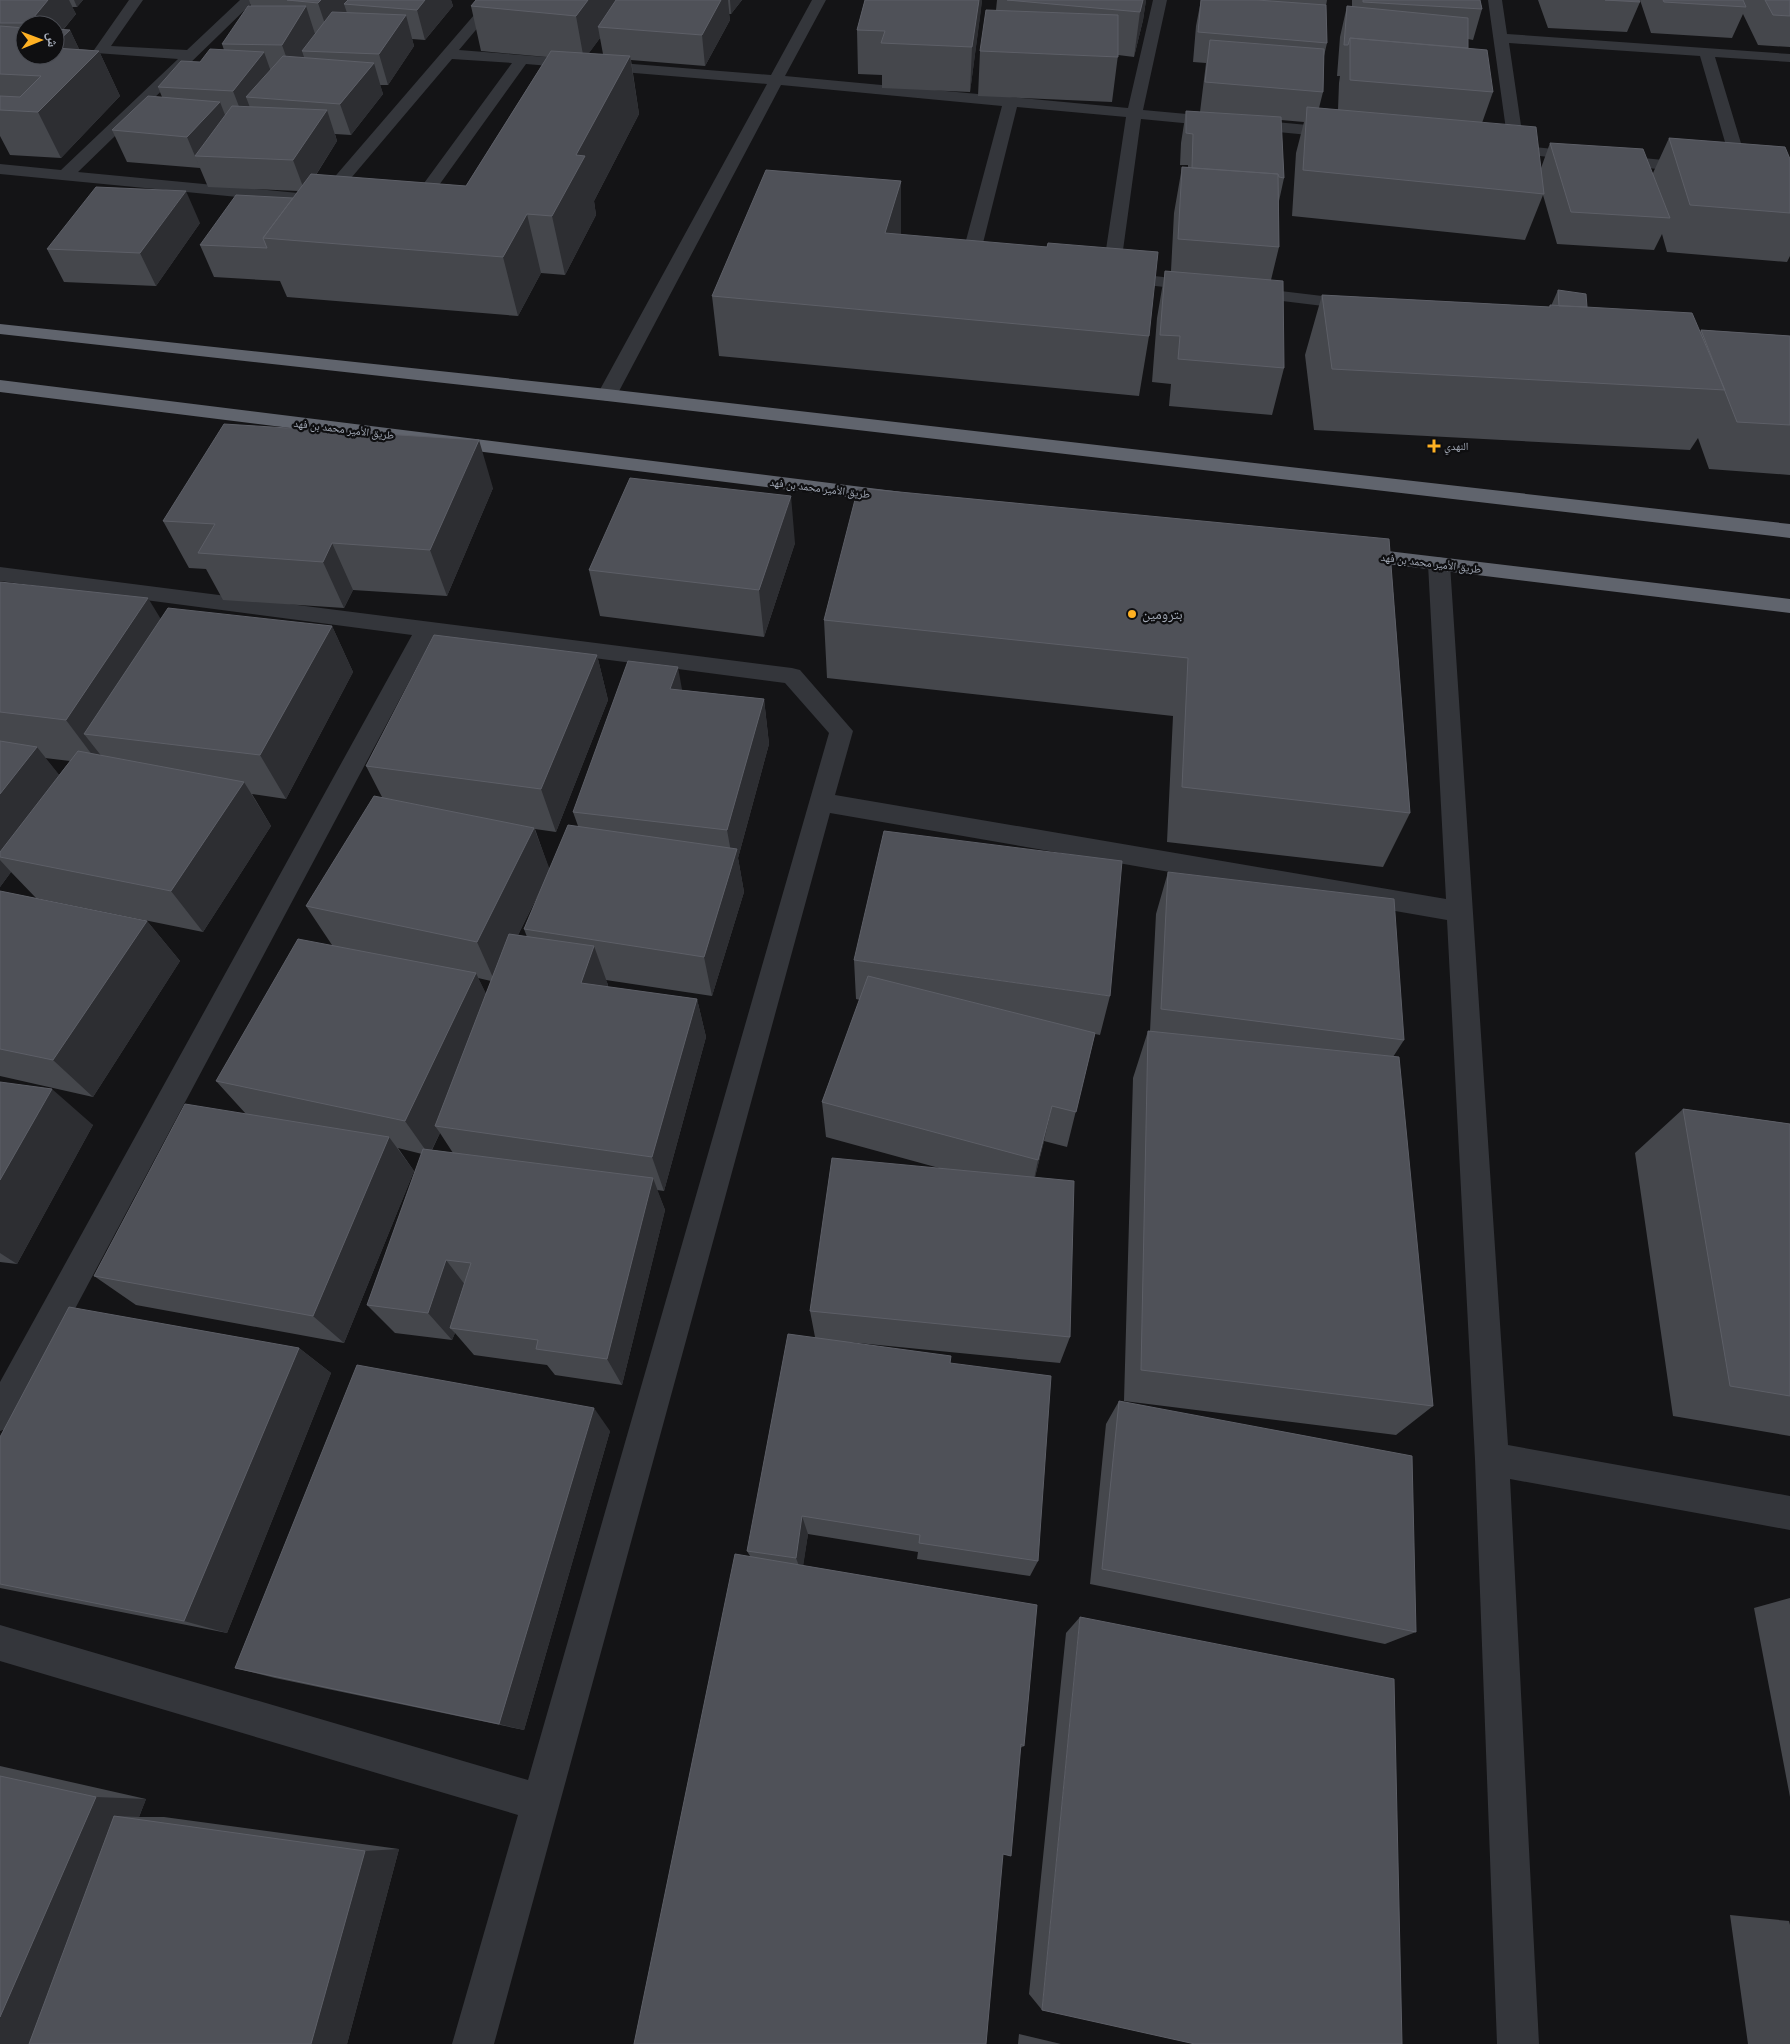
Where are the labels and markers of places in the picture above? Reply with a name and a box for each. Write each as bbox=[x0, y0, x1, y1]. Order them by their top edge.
place label: النهدي bbox=[1444, 439, 1468, 455]
marker: النهدي bbox=[1428, 440, 1440, 452]
place label: بترومين bbox=[1142, 605, 1183, 623]
marker: بترومين bbox=[1126, 608, 1138, 620]

